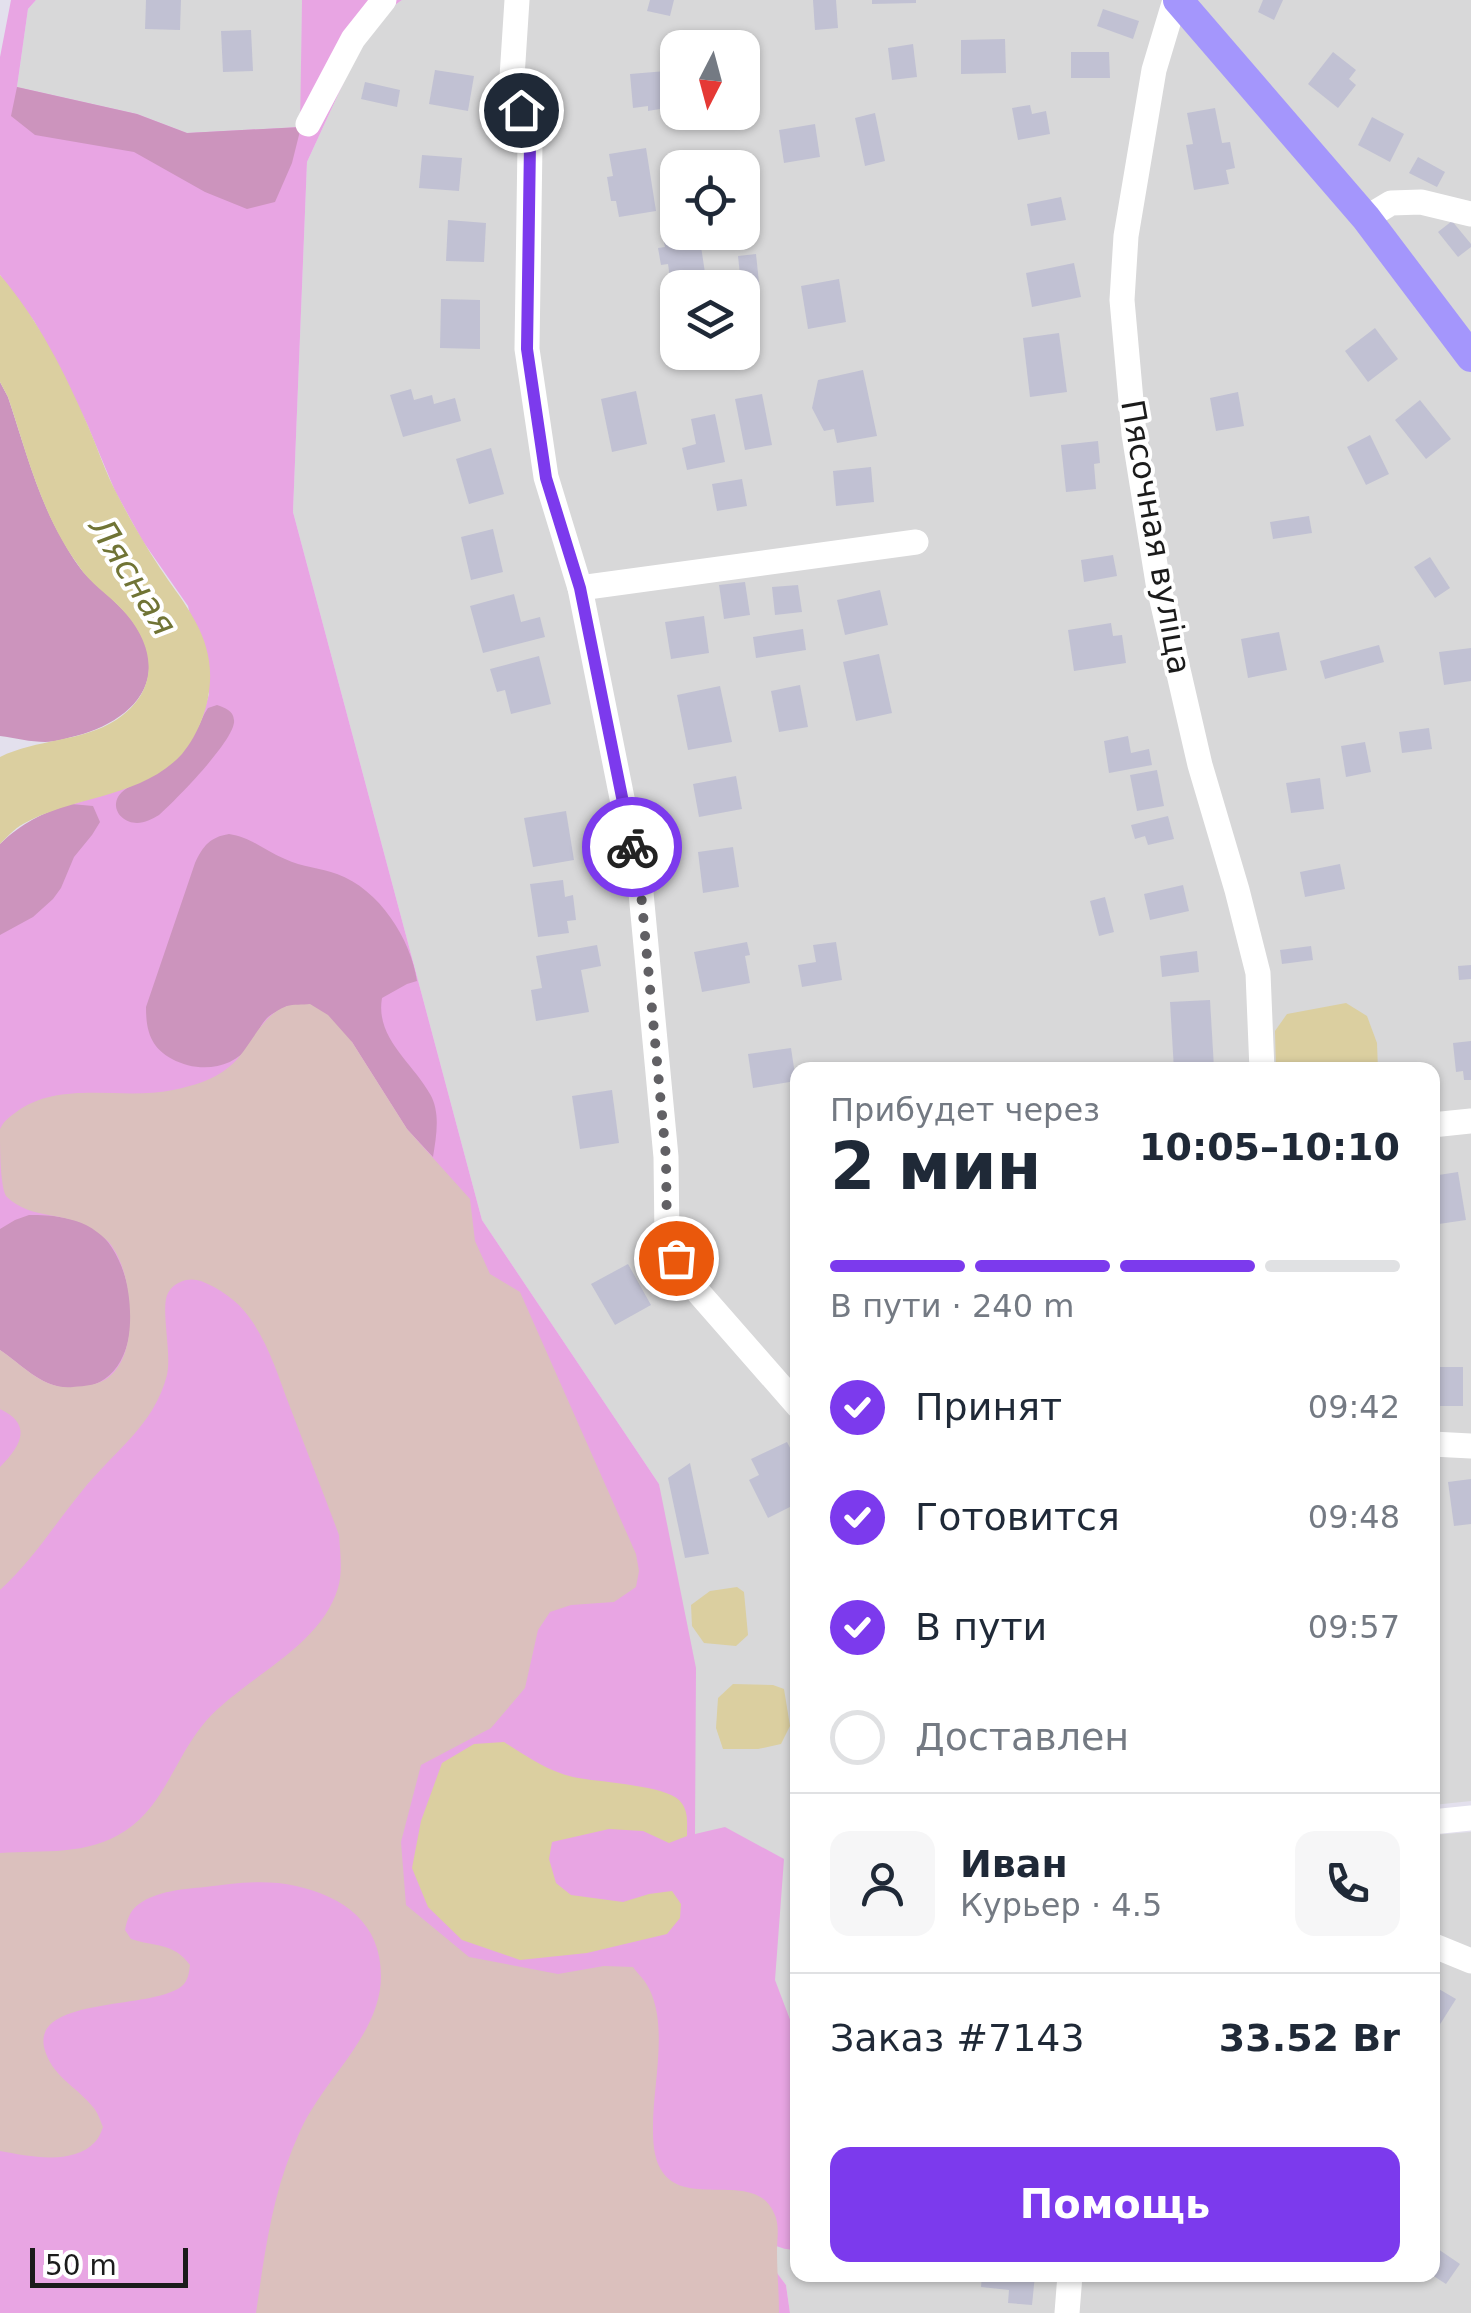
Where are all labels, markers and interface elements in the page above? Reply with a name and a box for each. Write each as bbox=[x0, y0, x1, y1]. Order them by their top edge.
north arrow bbox=[660, 30, 760, 130]
map controls bbox=[660, 30, 760, 370]
pin bbox=[479, 68, 564, 153]
icon: home bbox=[494, 83, 549, 138]
button: locate bbox=[660, 150, 760, 250]
button: layers bbox=[660, 270, 760, 370]
street label: Пясочная вуліца bbox=[1113, 397, 1199, 677]
water label: Лясная bbox=[80, 508, 185, 643]
courier bbox=[582, 797, 682, 897]
icon: bike bbox=[605, 820, 660, 875]
text: Прибудет через bbox=[830, 1091, 1100, 1129]
text: 10:05–10:10 bbox=[1139, 1125, 1400, 1169]
text: 2 мин bbox=[830, 1129, 1041, 1204]
pin bbox=[634, 1216, 719, 1301]
icon: bag bbox=[649, 1231, 704, 1286]
text: В пути · 240 m bbox=[830, 1287, 1074, 1325]
icon: check bbox=[830, 1380, 885, 1435]
text: Принят bbox=[915, 1385, 1062, 1429]
text: 09:42 bbox=[1308, 1388, 1400, 1426]
icon: check bbox=[830, 1490, 885, 1545]
text: Готовится bbox=[915, 1495, 1120, 1539]
text: 09:48 bbox=[1308, 1498, 1400, 1536]
icon: check bbox=[830, 1600, 885, 1655]
text: В пути bbox=[915, 1605, 1047, 1649]
text: 09:57 bbox=[1308, 1608, 1400, 1646]
text: Доставлен bbox=[915, 1715, 1129, 1759]
button: person bbox=[830, 1831, 935, 1936]
button: phone bbox=[1295, 1831, 1400, 1936]
text: Иван bbox=[960, 1842, 1068, 1886]
text: Курьер · 4.5 bbox=[960, 1886, 1162, 1924]
text: Заказ #7143 bbox=[830, 2016, 1085, 2060]
text: 33.52 Br bbox=[1219, 2016, 1400, 2060]
button: Помощь bbox=[830, 2147, 1400, 2262]
scale bar bbox=[30, 2243, 188, 2288]
text: 50 m bbox=[45, 2249, 117, 2282]

